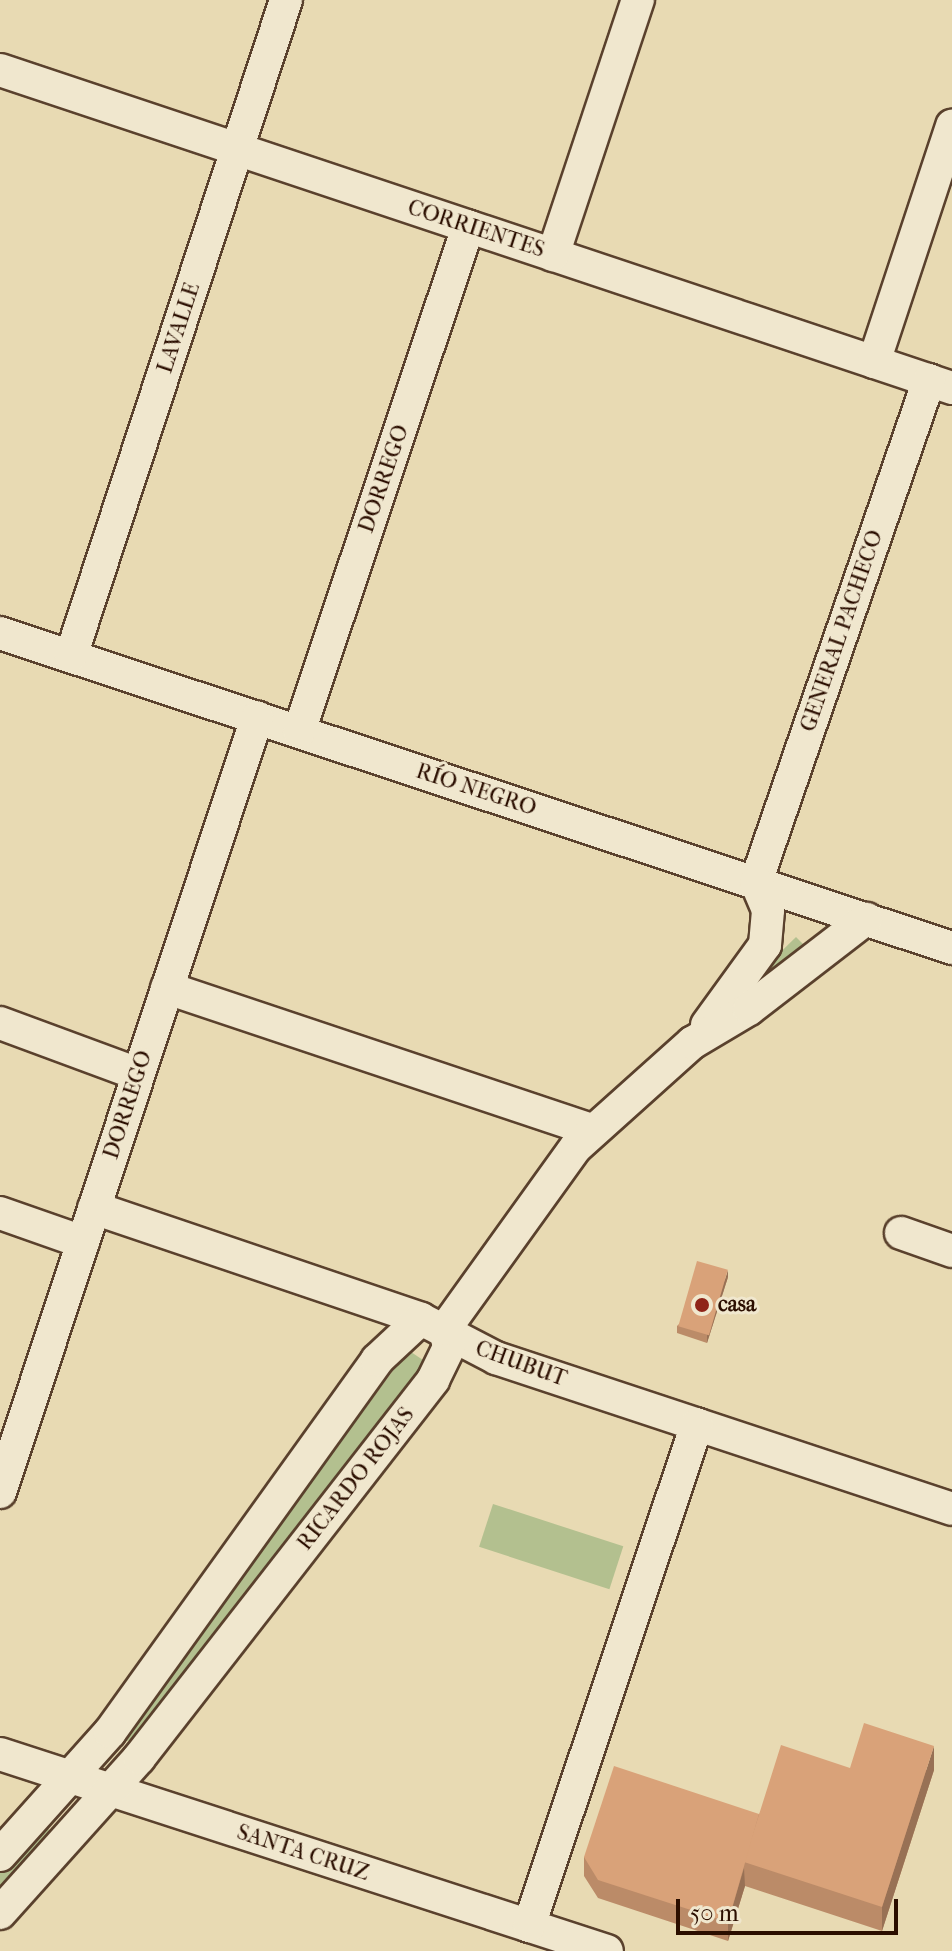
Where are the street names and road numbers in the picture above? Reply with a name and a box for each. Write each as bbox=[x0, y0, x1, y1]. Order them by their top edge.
street label: CORRIENTES bbox=[404, 194, 548, 264]
street label: LAVALLE bbox=[152, 279, 206, 377]
street label: DORREGO bbox=[353, 422, 415, 536]
street label: GENERAL PACHECO bbox=[795, 527, 889, 735]
street label: RÍO NEGRO bbox=[413, 758, 539, 822]
street label: DORREGO bbox=[98, 1048, 158, 1162]
street label: CHUBUT bbox=[472, 1335, 570, 1393]
street label: RICARDO ROJAS bbox=[292, 1402, 420, 1556]
street label: SANTA CRUZ bbox=[234, 1819, 372, 1887]

